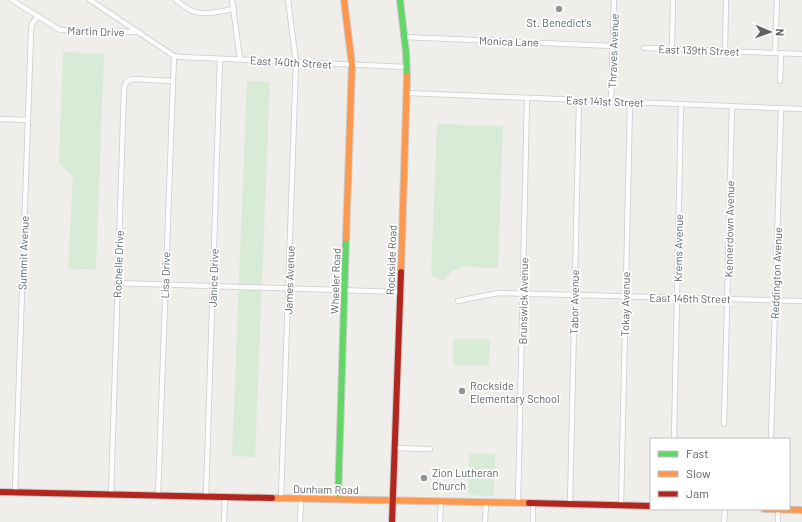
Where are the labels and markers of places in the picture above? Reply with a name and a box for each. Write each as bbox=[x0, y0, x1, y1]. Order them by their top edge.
marker: St. Benedict's bbox=[554, 4, 564, 14]
place label: St. Benedict's bbox=[526, 16, 592, 29]
place label: Rockside Elementary School bbox=[470, 379, 560, 405]
marker: Rockside Elementary School bbox=[457, 386, 467, 396]
place label: Zion Lutheran Church bbox=[432, 466, 498, 492]
marker: Zion Lutheran Church bbox=[419, 473, 429, 483]

